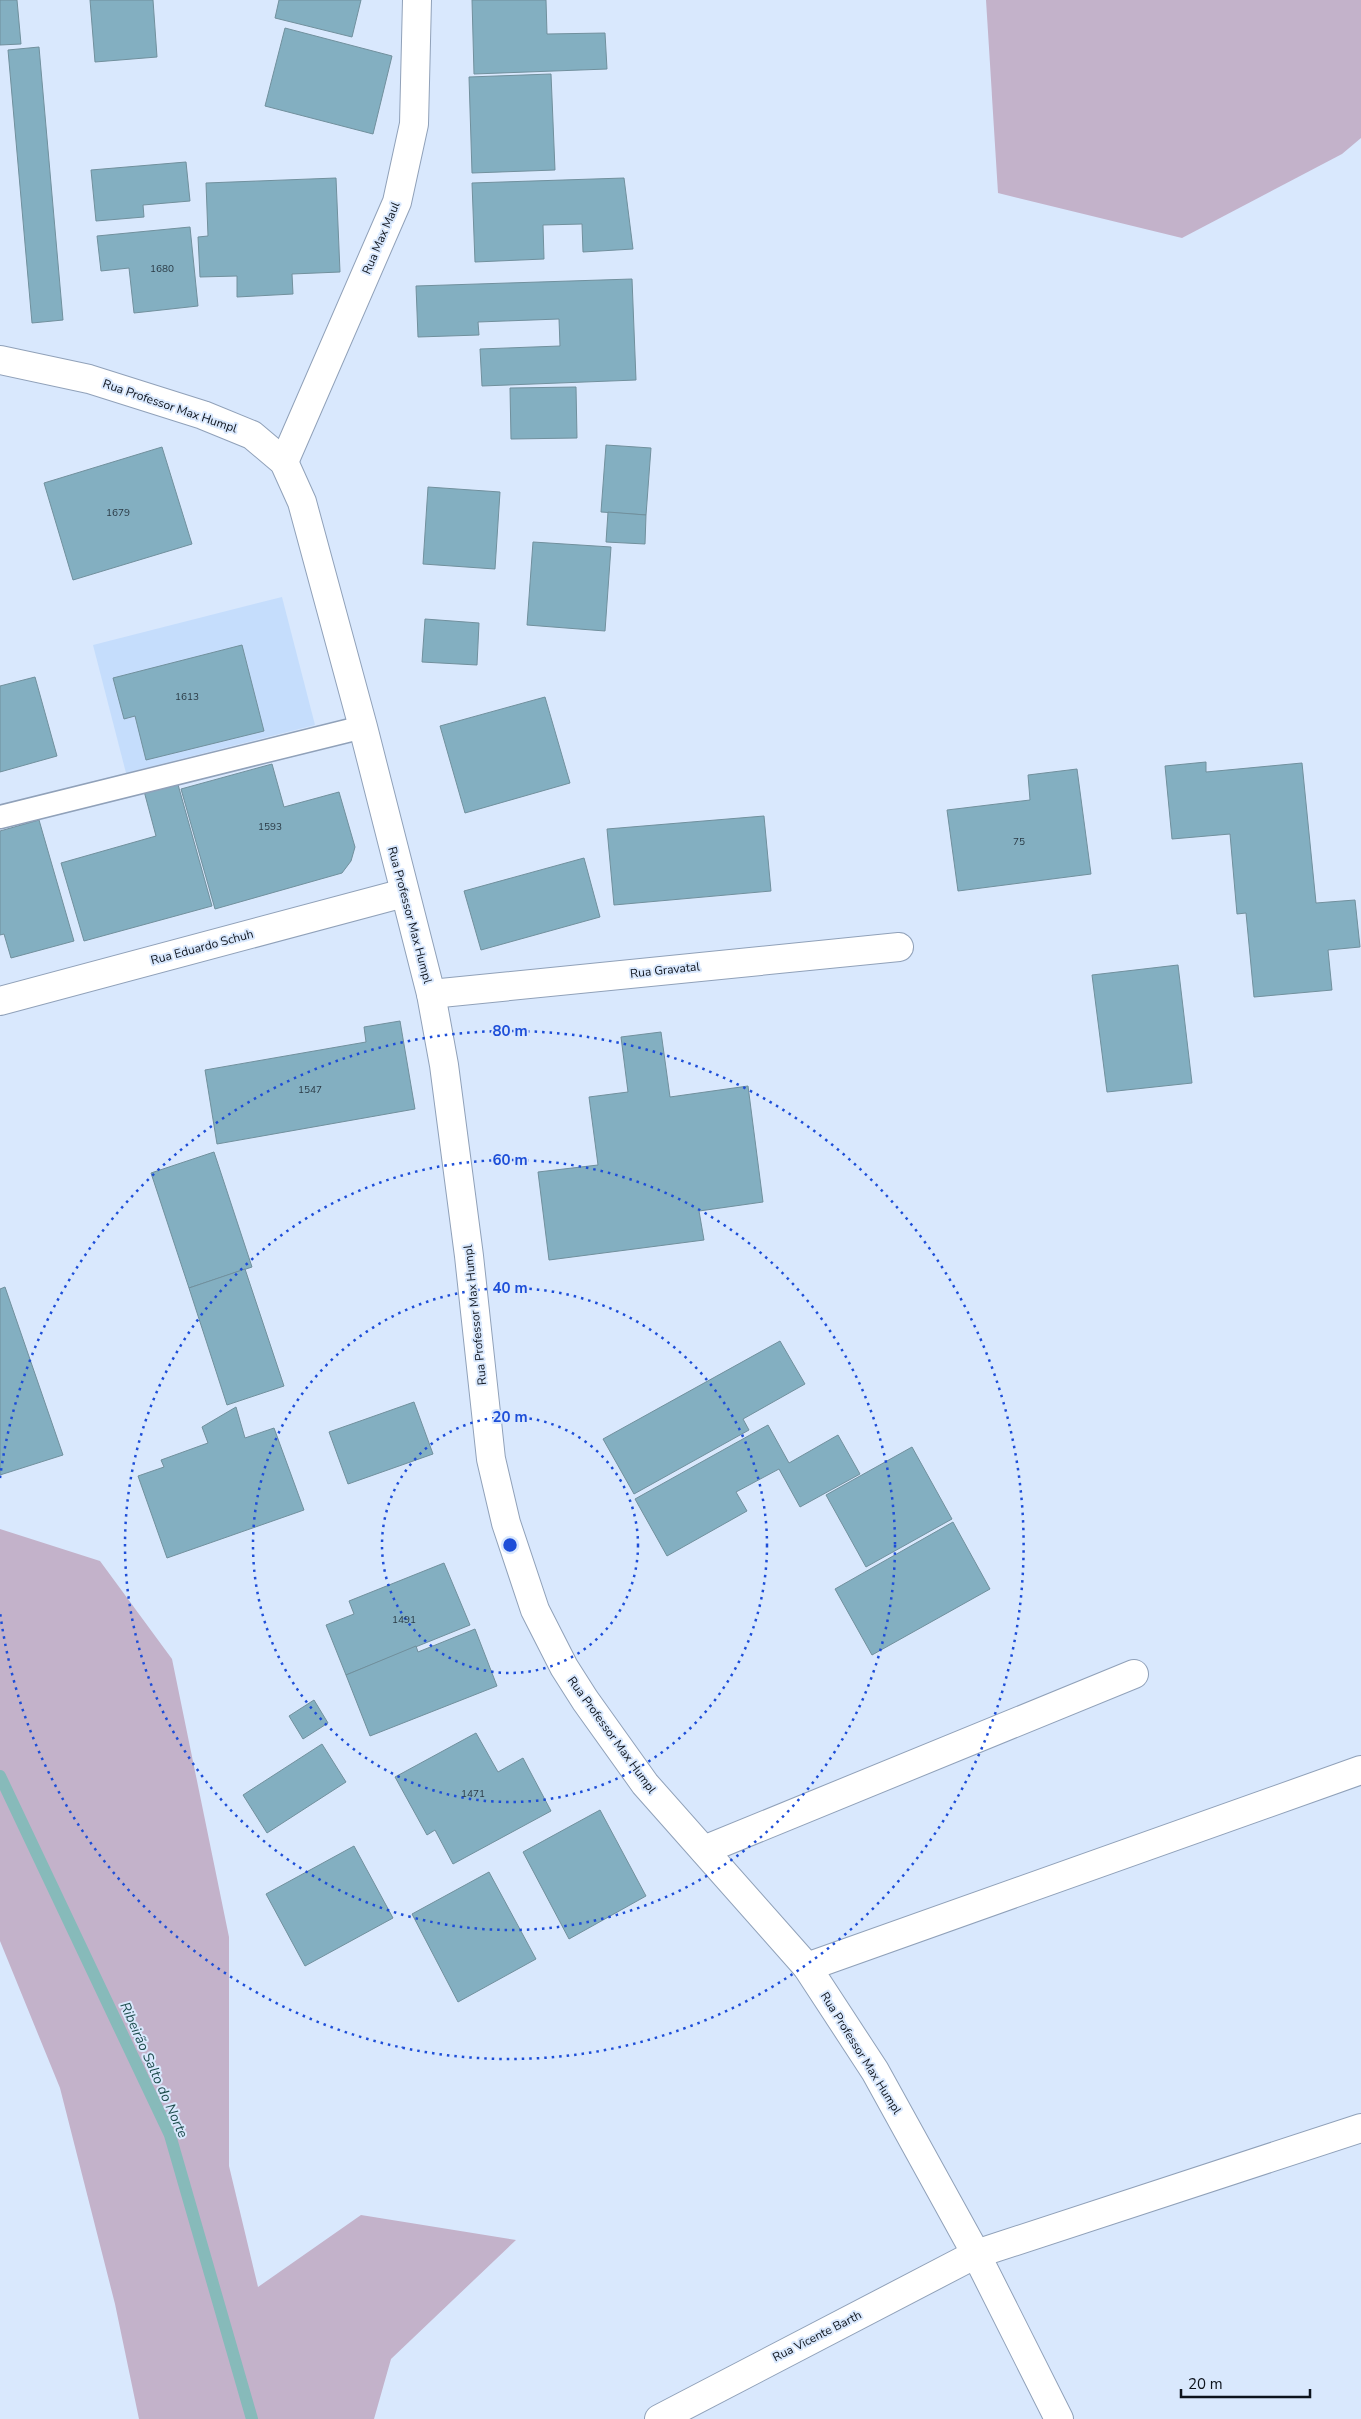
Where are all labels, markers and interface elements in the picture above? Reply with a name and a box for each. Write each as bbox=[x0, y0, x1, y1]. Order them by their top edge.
street label: Rua Max Maul bbox=[359, 199, 404, 277]
house number: 1680 bbox=[150, 262, 174, 276]
street label: Rua Professor Max Humpl bbox=[101, 375, 240, 437]
house number: 1679 bbox=[106, 506, 130, 520]
house number: 1613 bbox=[175, 690, 199, 704]
house number: 1593 bbox=[258, 820, 282, 834]
house number: 75 bbox=[1013, 835, 1025, 849]
street label: Rua Professor Max Humpl bbox=[384, 845, 436, 986]
street label: Rua Eduardo Schuh bbox=[149, 926, 255, 968]
street label: Rua Gravatal bbox=[629, 958, 701, 982]
text: 80 m bbox=[492, 1021, 528, 1041]
house number: 1547 bbox=[298, 1083, 322, 1097]
text: 60 m bbox=[492, 1150, 528, 1170]
street label: Rua Professor Max Humpl bbox=[460, 1244, 490, 1386]
text: 40 m bbox=[492, 1278, 528, 1298]
text: 20 m bbox=[492, 1407, 528, 1427]
centre of rings bbox=[501, 1536, 519, 1554]
house number: 1491 bbox=[392, 1613, 416, 1627]
street label: Rua Professor Max Humpl bbox=[564, 1673, 660, 1797]
house number: 1471 bbox=[461, 1787, 485, 1801]
street label: Rua Professor Max Humpl bbox=[817, 1989, 905, 2117]
water label: Ribeirão Salto do Norte bbox=[115, 1999, 193, 2141]
street label: Rua Vicente Barth bbox=[770, 2307, 864, 2365]
scale bar bbox=[1181, 2366, 1310, 2398]
text: 20 m bbox=[1188, 2374, 1223, 2394]

